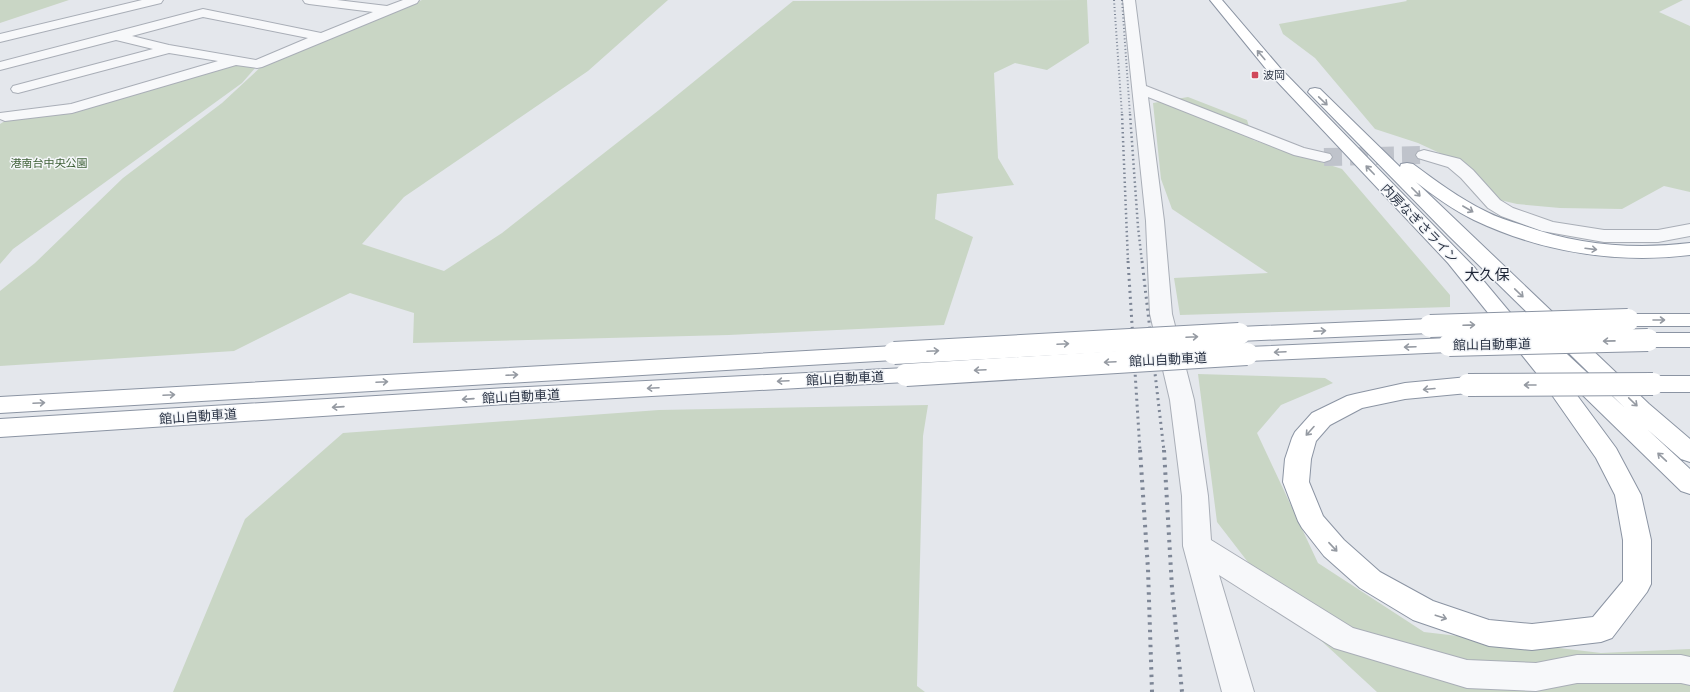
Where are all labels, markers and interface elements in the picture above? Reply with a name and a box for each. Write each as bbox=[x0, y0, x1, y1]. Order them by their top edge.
one-way arrow bbox=[1257, 49, 1266, 60]
place label: 波岡 bbox=[1263, 69, 1285, 81]
marker: 波岡 bbox=[1250, 70, 1260, 80]
one-way arrow bbox=[1318, 96, 1328, 105]
park label: 港南台中央公園 bbox=[11, 157, 88, 169]
one-way arrow bbox=[1365, 165, 1374, 175]
street label: 内房なぎさライン bbox=[1379, 181, 1461, 265]
one-way arrow bbox=[1411, 187, 1421, 197]
one-way arrow bbox=[1462, 205, 1474, 213]
one-way arrow bbox=[1584, 245, 1597, 253]
district label: 大久保 bbox=[1464, 266, 1510, 283]
one-way arrow bbox=[1514, 288, 1524, 297]
one-way arrow bbox=[1652, 316, 1665, 324]
one-way arrow bbox=[1462, 321, 1475, 328]
one-way arrow bbox=[1313, 327, 1326, 334]
one-way arrow bbox=[1185, 333, 1198, 340]
street label: 館山自動車道 bbox=[1453, 336, 1531, 352]
one-way arrow bbox=[1603, 337, 1616, 345]
one-way arrow bbox=[1056, 340, 1069, 347]
one-way arrow bbox=[1404, 343, 1417, 350]
one-way arrow bbox=[926, 347, 939, 354]
one-way arrow bbox=[1274, 349, 1287, 356]
street label: 館山自動車道 bbox=[1129, 350, 1207, 368]
one-way arrow bbox=[1104, 359, 1117, 366]
one-way arrow bbox=[974, 367, 987, 374]
street label: 館山自動車道 bbox=[806, 369, 884, 387]
one-way arrow bbox=[505, 371, 518, 378]
one-way arrow bbox=[777, 378, 790, 385]
one-way arrow bbox=[375, 379, 388, 386]
one-way arrow bbox=[1524, 381, 1537, 389]
one-way arrow bbox=[647, 385, 660, 392]
one-way arrow bbox=[1423, 385, 1436, 392]
street label: 館山自動車道 bbox=[482, 387, 560, 405]
one-way arrow bbox=[162, 392, 175, 399]
one-way arrow bbox=[462, 395, 475, 402]
one-way arrow bbox=[1628, 397, 1638, 407]
one-way arrow bbox=[32, 399, 45, 407]
one-way arrow bbox=[332, 403, 345, 410]
street label: 館山自動車道 bbox=[159, 406, 237, 426]
one-way arrow bbox=[1305, 426, 1315, 436]
one-way arrow bbox=[1657, 453, 1667, 462]
one-way arrow bbox=[1329, 542, 1338, 552]
one-way arrow bbox=[1435, 614, 1448, 621]

